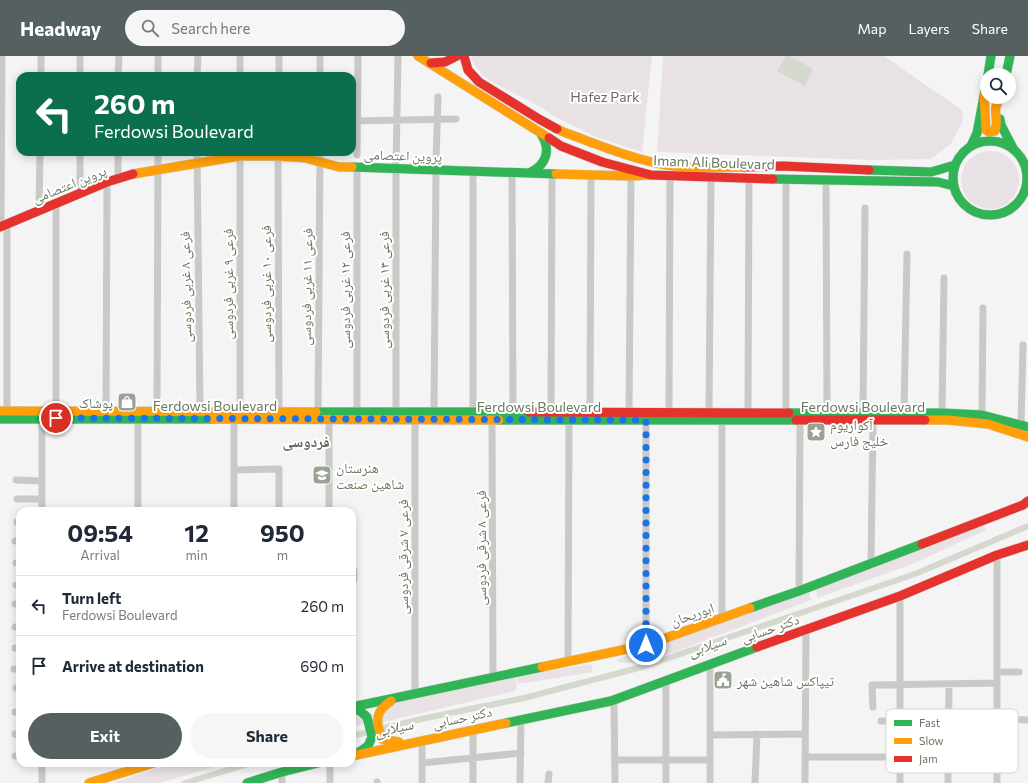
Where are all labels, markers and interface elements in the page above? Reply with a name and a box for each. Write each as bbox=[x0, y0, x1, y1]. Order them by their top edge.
search box bbox=[125, 10, 405, 46]
text: Headway bbox=[20, 17, 101, 40]
icon: search bbox=[139, 17, 161, 39]
text: Search here bbox=[171, 19, 251, 37]
text: Map bbox=[858, 20, 886, 37]
text: Layers bbox=[908, 20, 950, 37]
text: Share bbox=[972, 20, 1008, 37]
map controls bbox=[980, 68, 1016, 104]
button: search bbox=[980, 68, 1016, 104]
text: 260 m bbox=[94, 86, 175, 120]
icon: left bbox=[28, 88, 80, 140]
park label: Hafez Park bbox=[570, 88, 640, 105]
text: Ferdowsi Boulevard bbox=[94, 120, 254, 142]
street label: پروین اعتصامی bbox=[363, 145, 443, 166]
street label: Imam Ali Boulevard bbox=[653, 151, 775, 173]
street label: پروین اعتصامی bbox=[29, 161, 109, 208]
street label: فرعی ۱۰ غربی فردوسی bbox=[257, 225, 275, 343]
street label: فرعی ۹ غربی فردوسی bbox=[219, 228, 237, 340]
street label: فرعی ۱۱ غربی فردوسی bbox=[296, 228, 317, 346]
street label: فرعی ۸ غربی فردوسی bbox=[176, 231, 195, 343]
street label: فرعی ۱۲ غربی فردوسی bbox=[336, 231, 354, 349]
street label: فرعی ۱۳ غربی فردوسی bbox=[375, 231, 393, 349]
shop icon: پوشاک bbox=[116, 391, 138, 413]
place label: پوشاک bbox=[79, 394, 113, 412]
street label: Ferdowsi Boulevard bbox=[153, 397, 277, 414]
street label: Ferdowsi Boulevard bbox=[477, 398, 601, 415]
street label: Ferdowsi Boulevard bbox=[801, 398, 925, 415]
pin bbox=[39, 401, 73, 435]
icon: arrive bbox=[45, 407, 67, 429]
place label: آکواریوم خلیج فارس bbox=[830, 416, 888, 451]
place icon: آکواریوم خلیج فارس bbox=[805, 421, 827, 443]
district label: فردوسی bbox=[282, 432, 330, 451]
place label: هنرستان شاهین صنعت bbox=[336, 459, 404, 493]
school or university icon: هنرستان شاهین صنعت bbox=[311, 464, 333, 486]
street label: فرعی ۸ شرقی فردوسی bbox=[472, 490, 490, 606]
street label: فرعی ۷ شرقی فردوسی bbox=[394, 499, 412, 615]
text: 09:54 bbox=[67, 518, 133, 547]
text: 12 bbox=[184, 518, 209, 547]
text: 950 bbox=[260, 518, 305, 547]
text: Arrival bbox=[80, 547, 120, 563]
text: min bbox=[185, 547, 208, 563]
text: m bbox=[277, 547, 288, 563]
text: Turn left bbox=[62, 589, 121, 607]
icon: left bbox=[28, 595, 50, 617]
text: 260 m bbox=[301, 597, 344, 615]
street label: ابوریحان bbox=[668, 599, 716, 630]
text: Ferdowsi Boulevard bbox=[62, 607, 177, 623]
street label: دکتر حسابی bbox=[739, 610, 802, 647]
position arrow bbox=[625, 624, 667, 666]
water label: سیلابی bbox=[686, 630, 729, 661]
icon: arrive bbox=[28, 655, 50, 677]
text: Arrive at destination bbox=[62, 657, 204, 675]
text: 690 m bbox=[300, 657, 344, 675]
public building icon: تیپاکس شاهین شهر bbox=[712, 669, 734, 691]
place label: تیپاکس شاهین شهر bbox=[736, 672, 834, 690]
street label: دکتر حسابی bbox=[431, 702, 494, 733]
legend bbox=[886, 709, 1018, 773]
button: Exit bbox=[28, 713, 182, 759]
button: Share bbox=[190, 713, 344, 759]
water label: سیلابی bbox=[373, 714, 415, 741]
text: Fast bbox=[919, 716, 941, 729]
text: Slow bbox=[919, 734, 944, 747]
text: Jam bbox=[919, 752, 938, 766]

